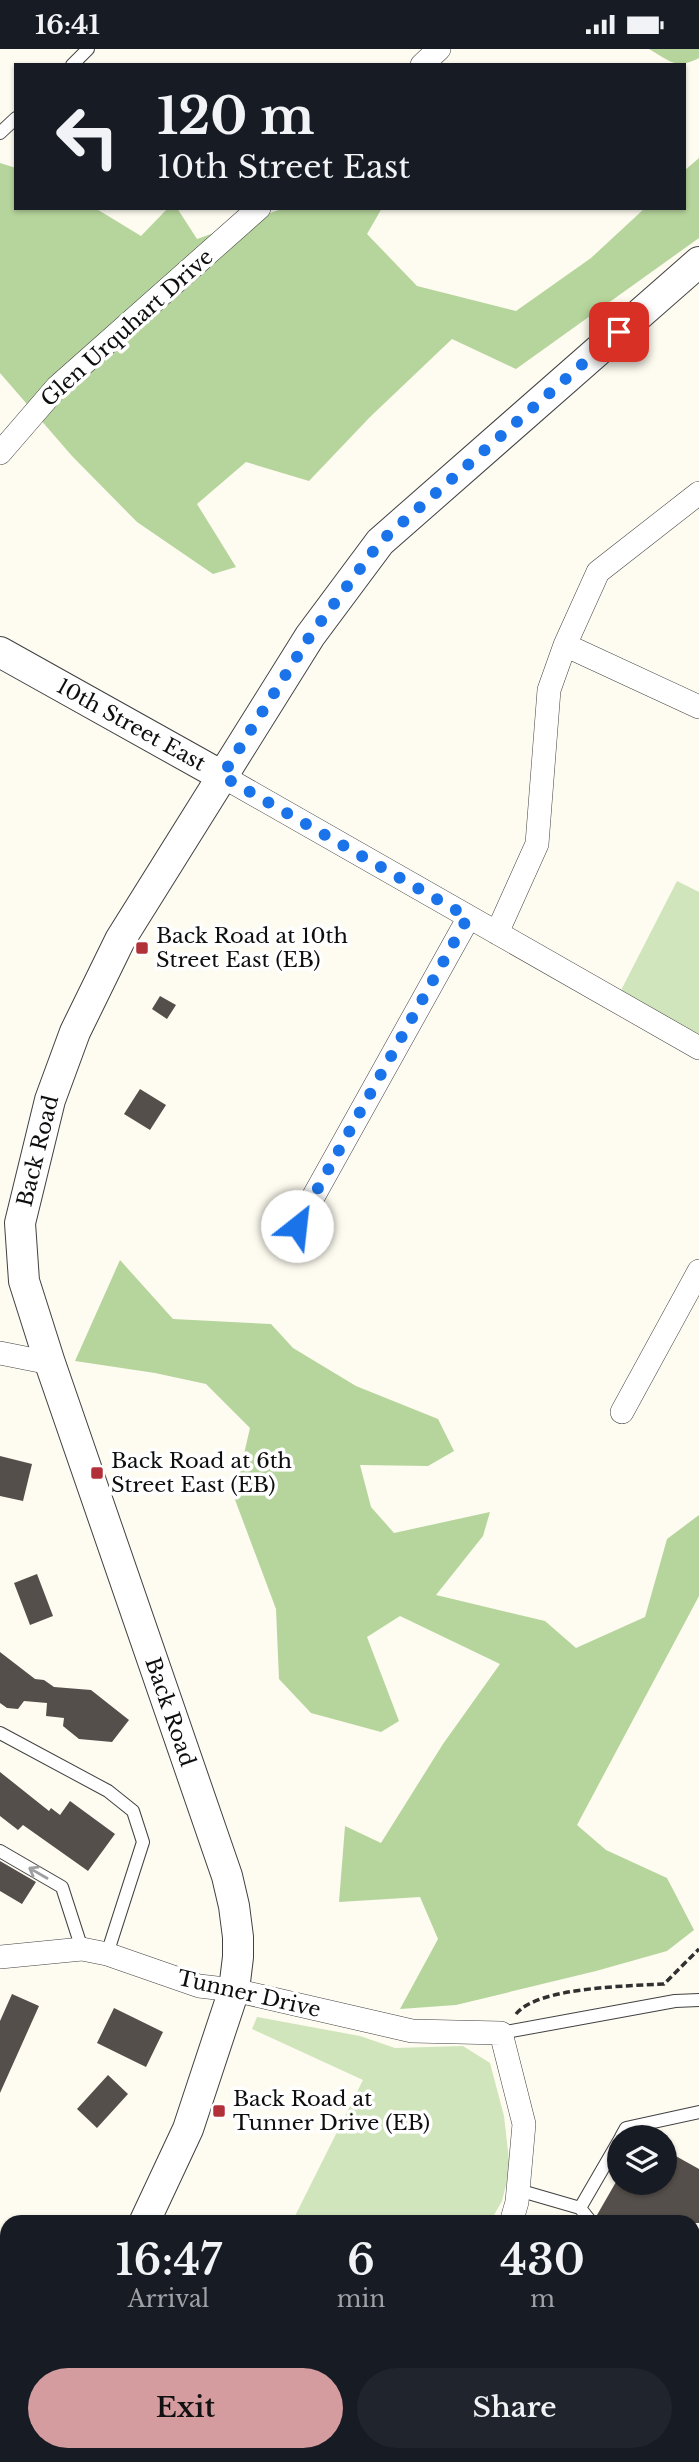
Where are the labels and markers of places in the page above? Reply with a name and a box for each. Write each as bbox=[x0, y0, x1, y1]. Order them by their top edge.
pin bbox=[589, 302, 649, 362]
place label: Back Road at 10th Street East (EB) bbox=[156, 923, 348, 973]
marker: Back Road at 10th Street East (EB) bbox=[134, 940, 150, 956]
place label: Back Road at 6th Street East (EB) bbox=[111, 1448, 292, 1498]
marker: Back Road at 6th Street East (EB) bbox=[89, 1465, 105, 1481]
place label: Back Road at Tunner Drive (EB) bbox=[233, 2086, 430, 2136]
marker: Back Road at Tunner Drive (EB) bbox=[211, 2103, 227, 2119]

